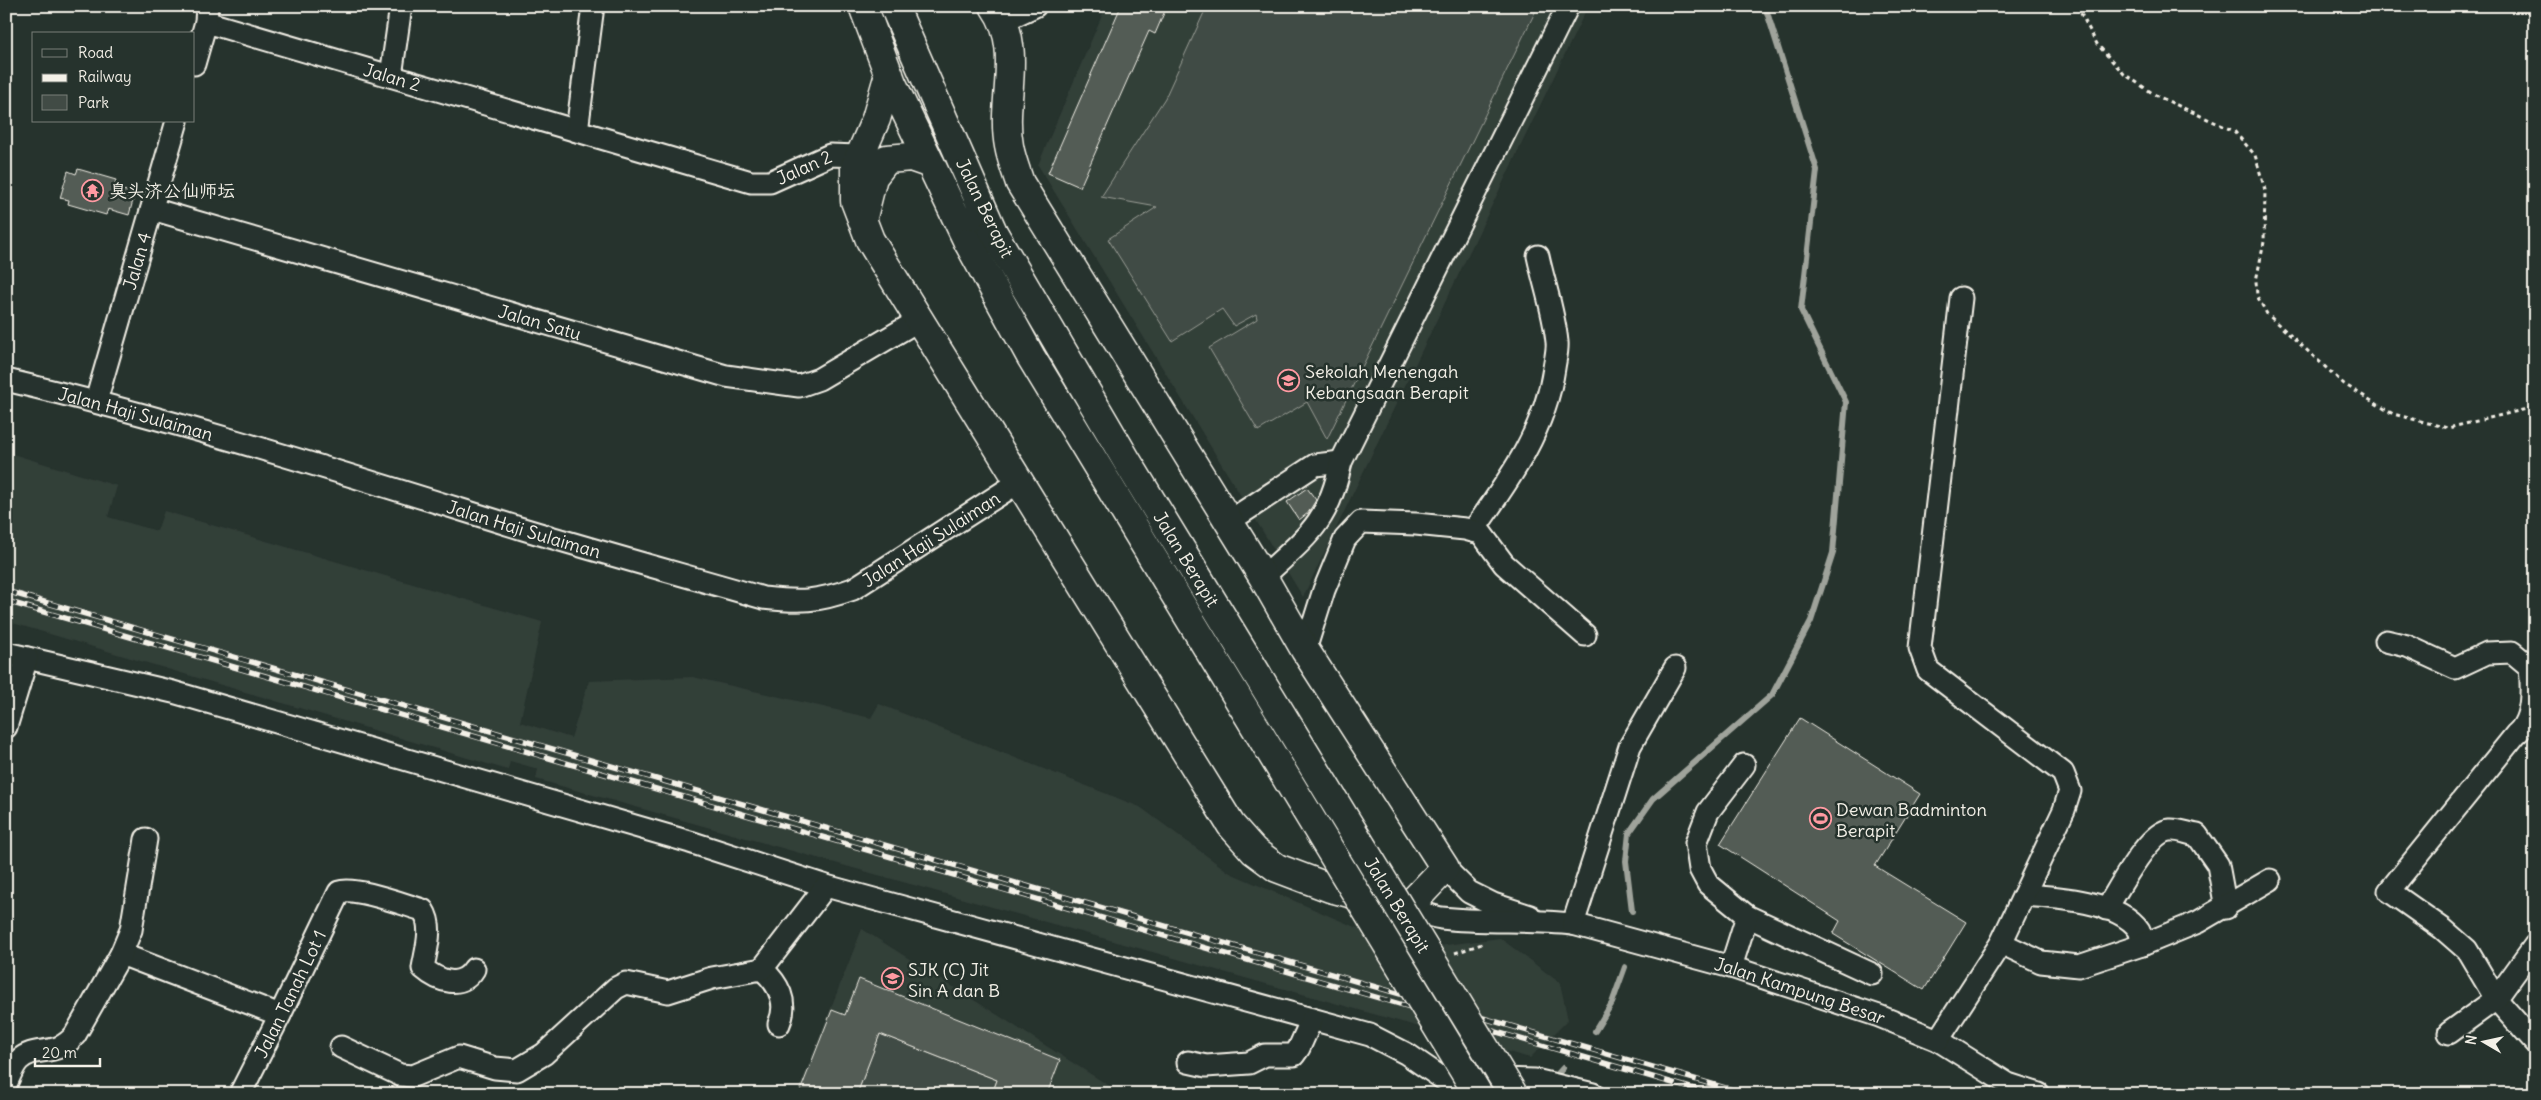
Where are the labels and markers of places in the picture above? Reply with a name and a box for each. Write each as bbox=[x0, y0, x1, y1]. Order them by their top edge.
temple icon: 臭头济公仙师坛 bbox=[81, 178, 105, 202]
place label: 臭头济公仙师坛 bbox=[109, 179, 235, 202]
place label: Sekolah Menengah Kebangsaan Berapit bbox=[1305, 360, 1469, 404]
school or university icon: Sekolah Menengah Kebangsaan Berapit bbox=[1277, 369, 1301, 393]
place label: Dewan Badminton Berapit bbox=[1836, 798, 1987, 842]
sports icon: Dewan Badminton Berapit bbox=[1808, 807, 1832, 831]
place label: SJK (C) Jit Sin A dan B bbox=[908, 958, 1000, 1002]
school or university icon: SJK (C) Jit Sin A dan B bbox=[880, 967, 904, 991]

